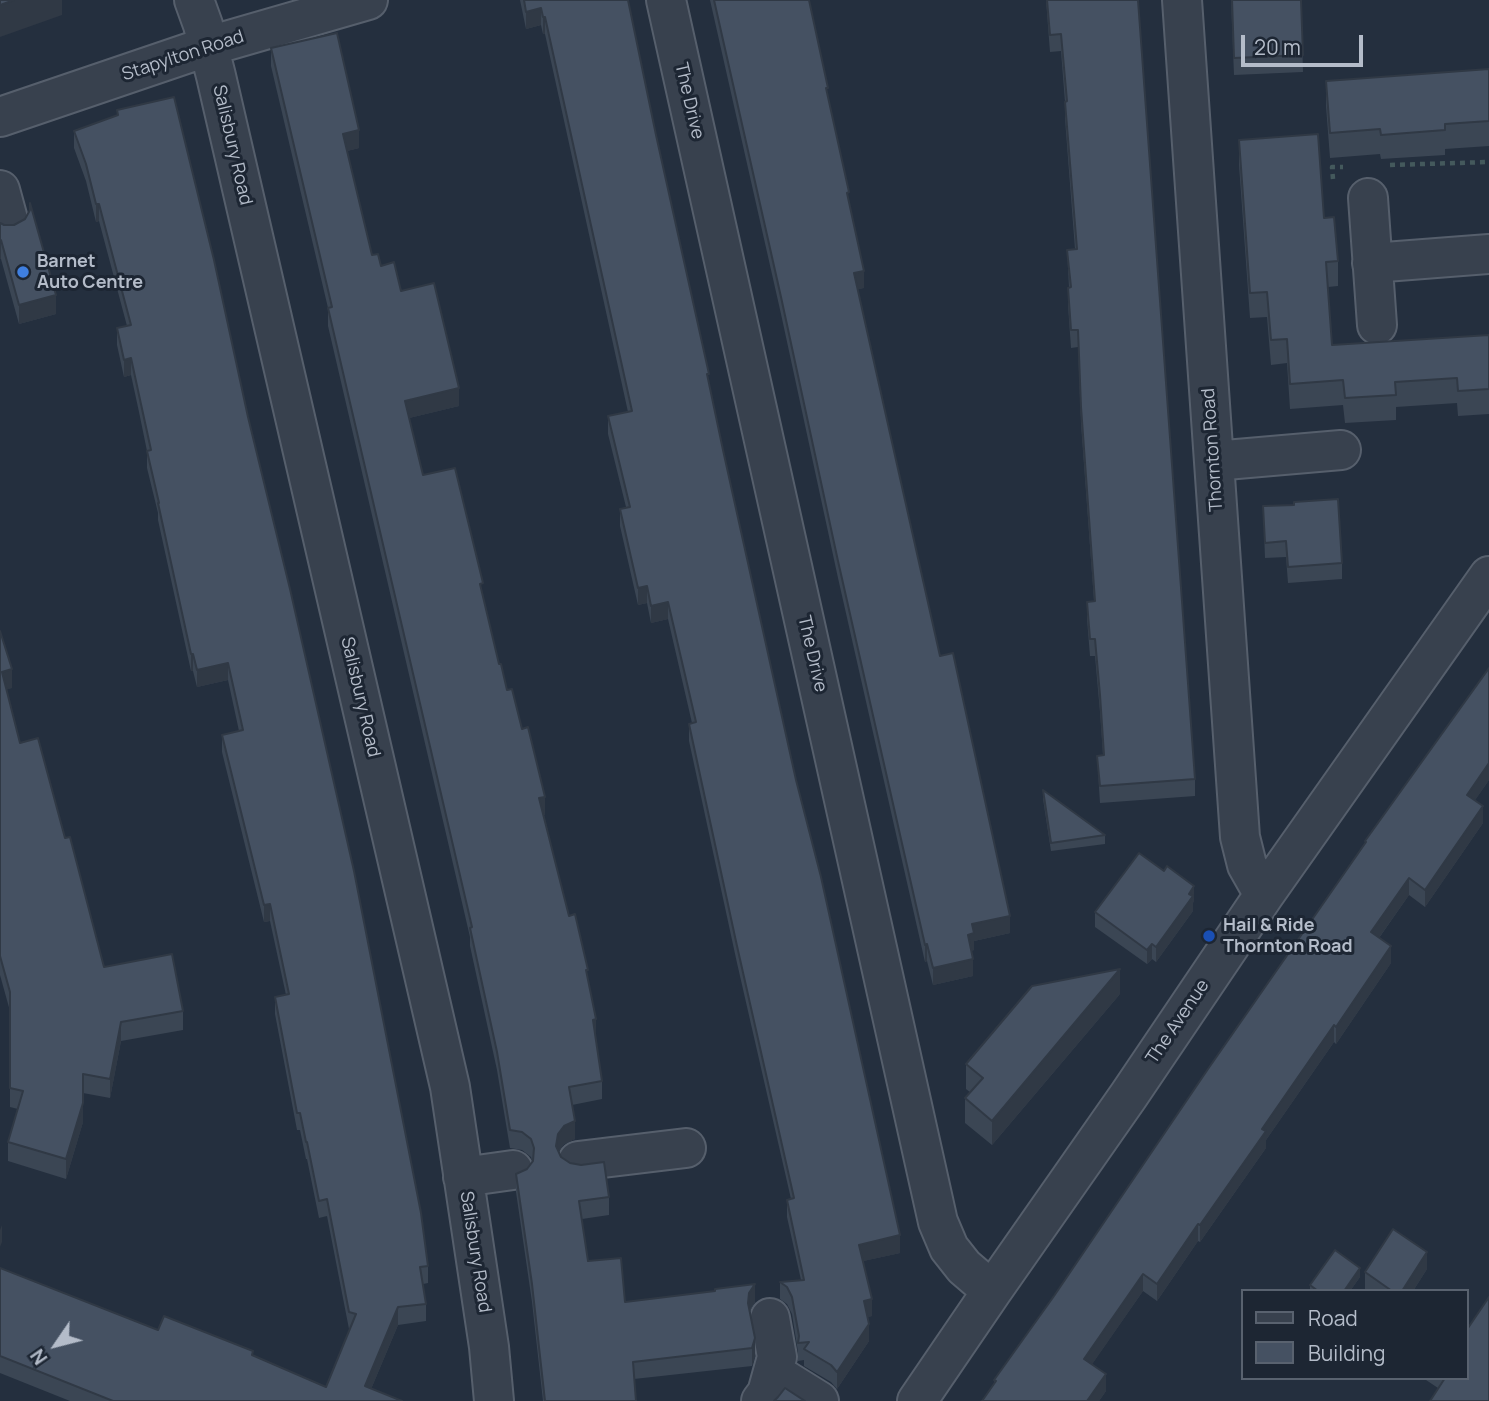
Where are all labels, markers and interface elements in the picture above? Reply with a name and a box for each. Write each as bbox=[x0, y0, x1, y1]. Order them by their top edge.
scale bar bbox=[1244, 21, 1366, 65]
street label: Stapylton Road bbox=[119, 26, 247, 86]
text: 20 m bbox=[1254, 33, 1301, 61]
street label: The Drive bbox=[670, 61, 708, 141]
street label: Salisbury Road bbox=[208, 83, 256, 207]
place label: Barnet Auto Centre bbox=[37, 251, 143, 294]
marker: Barnet Auto Centre bbox=[15, 264, 31, 280]
street label: Thornton Road bbox=[1198, 388, 1228, 512]
street label: The Drive bbox=[793, 614, 831, 694]
street label: Salisbury Road bbox=[336, 635, 384, 759]
place label: Hail & Ride Thornton Road bbox=[1223, 915, 1353, 958]
marker: Hail & Ride Thornton Road bbox=[1201, 928, 1217, 944]
street label: The Avenue bbox=[1142, 976, 1214, 1068]
street label: Salisbury Road bbox=[455, 1190, 495, 1314]
legend bbox=[1240, 1289, 1468, 1380]
text: Road bbox=[1308, 1304, 1358, 1332]
north arrow bbox=[21, 1310, 91, 1380]
text: Building bbox=[1308, 1339, 1385, 1367]
text: N bbox=[24, 1344, 53, 1370]

